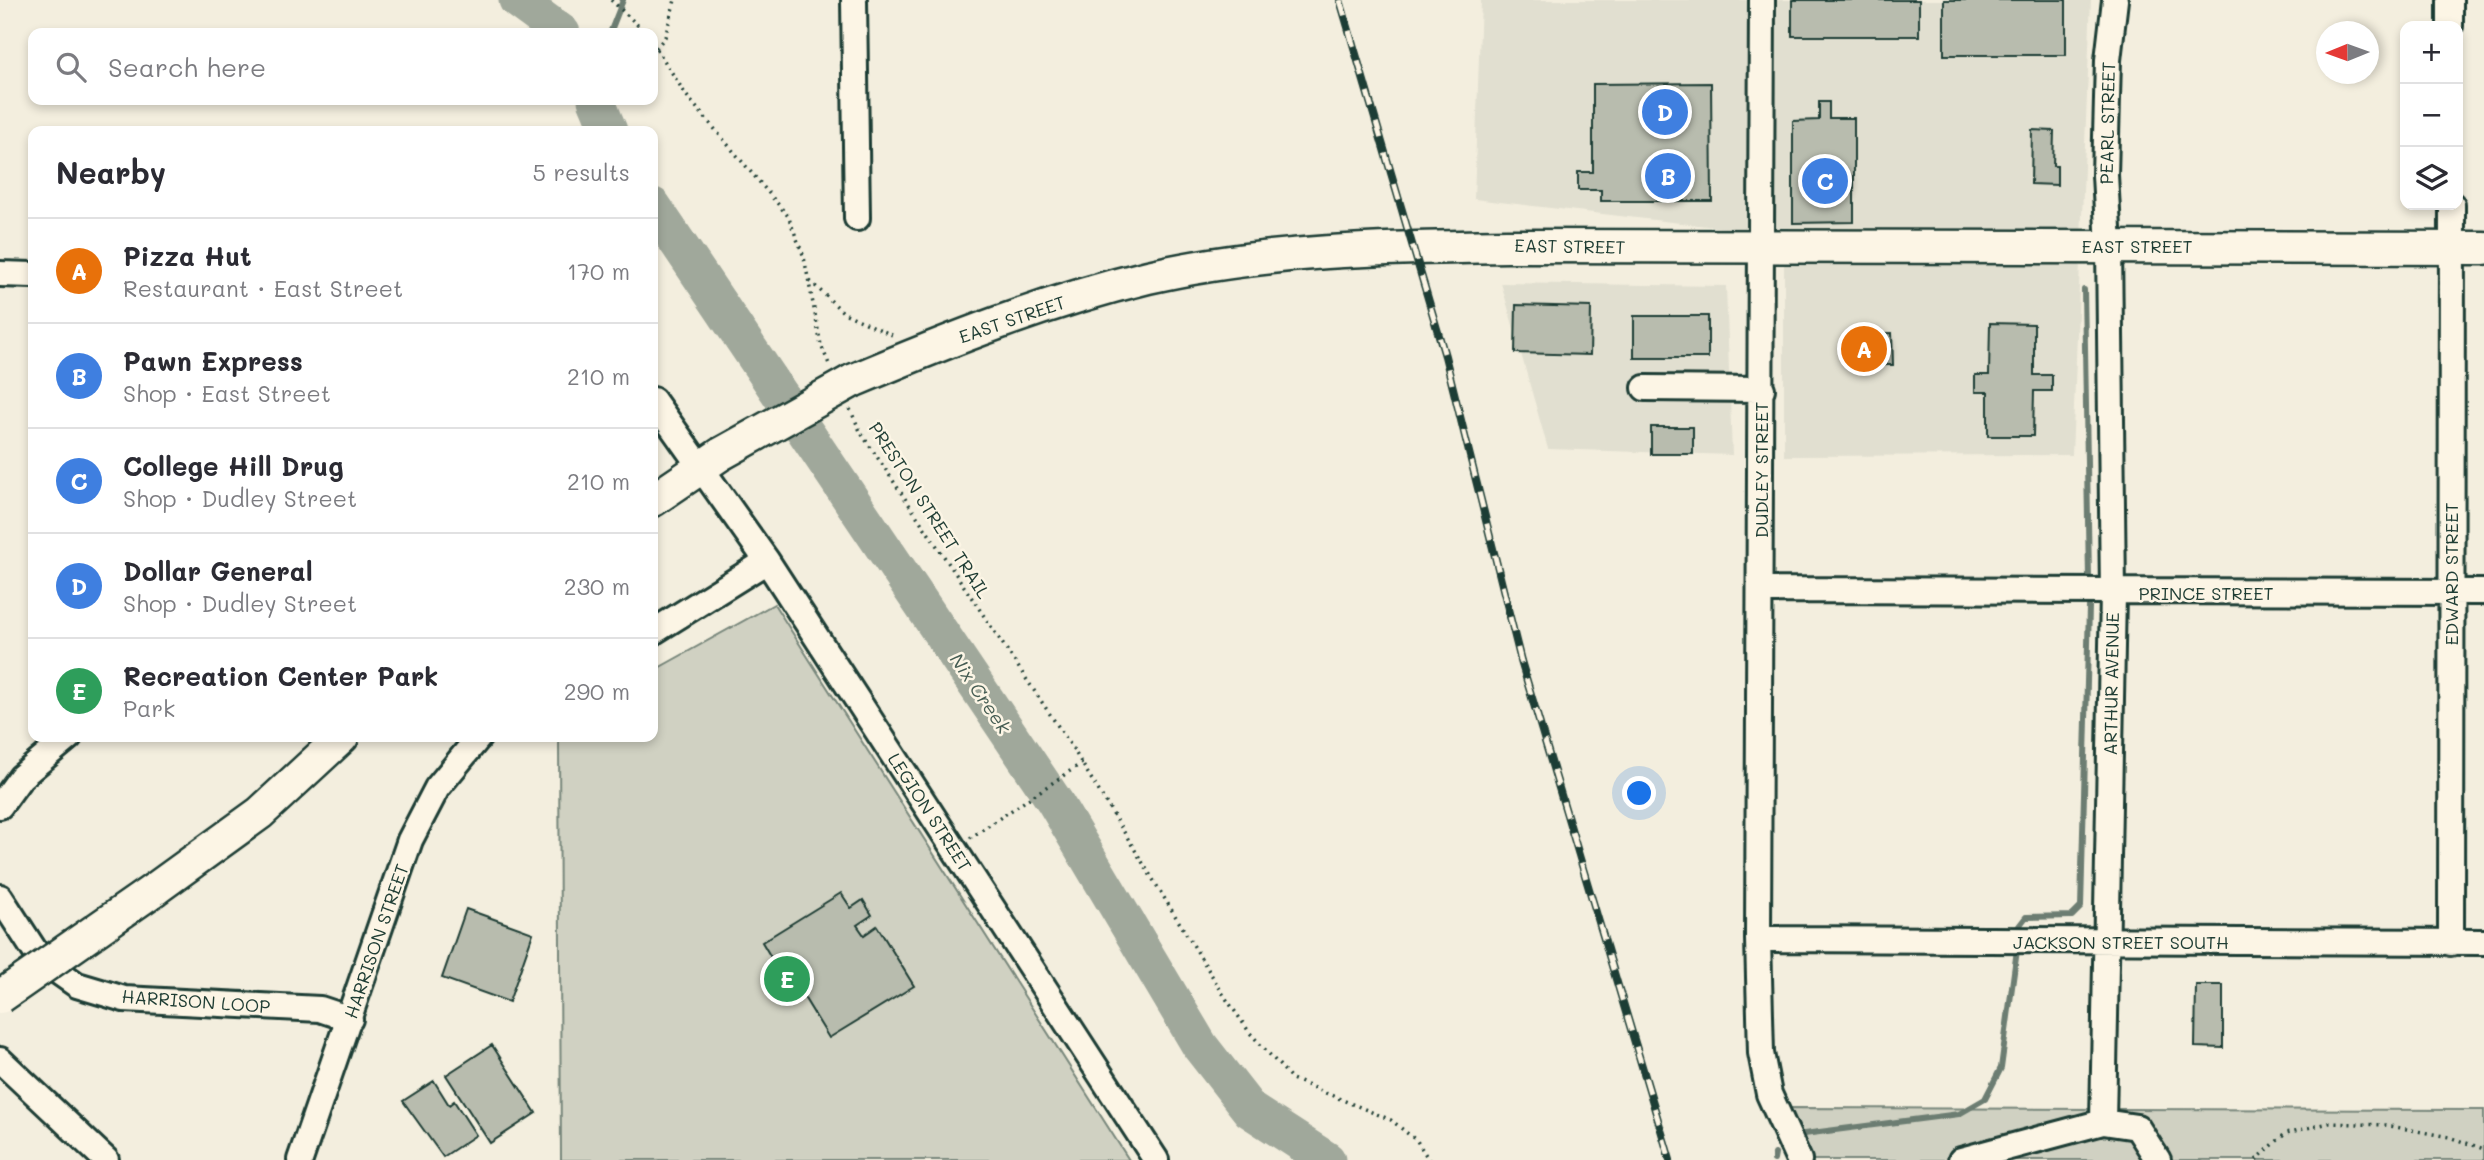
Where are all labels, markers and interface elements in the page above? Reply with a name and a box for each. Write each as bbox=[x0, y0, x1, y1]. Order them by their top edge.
north arrow bbox=[2316, 21, 2379, 84]
map controls bbox=[2400, 21, 2463, 210]
button: + bbox=[2400, 21, 2463, 84]
search box bbox=[28, 28, 658, 105]
icon: search bbox=[52, 48, 90, 86]
text: Search here bbox=[108, 50, 266, 84]
street label: PEARL STREET bbox=[2094, 61, 2120, 185]
button: − bbox=[2400, 84, 2463, 147]
pin: D bbox=[1642, 86, 1688, 138]
button: layers bbox=[2400, 147, 2463, 210]
pin: B bbox=[1645, 150, 1691, 202]
text: Nearby bbox=[56, 152, 166, 192]
pin: C bbox=[1802, 155, 1848, 207]
text: 5 results bbox=[533, 157, 630, 187]
street label: EAST STREET bbox=[1514, 233, 1626, 259]
street label: EAST STREET bbox=[2081, 234, 2193, 258]
text: Pizza Hut bbox=[123, 239, 252, 273]
text: A bbox=[71, 256, 87, 286]
text: 170 m bbox=[567, 256, 630, 286]
text: Restaurant · East Street bbox=[123, 273, 403, 303]
street label: EAST STREET bbox=[956, 290, 1068, 348]
pin: A bbox=[1841, 323, 1887, 375]
text: Pawn Express bbox=[123, 344, 303, 378]
text: B bbox=[71, 361, 87, 391]
text: 210 m bbox=[567, 361, 630, 391]
text: Shop · East Street bbox=[123, 378, 331, 408]
street label: DUDLEY STREET bbox=[1749, 402, 1773, 538]
street label: PRESTON STREET TRAIL bbox=[864, 417, 996, 603]
text: College Hill Drug bbox=[123, 449, 344, 483]
text: C bbox=[70, 466, 88, 496]
text: 210 m bbox=[567, 466, 630, 496]
text: Shop · Dudley Street bbox=[123, 483, 357, 513]
street label: EDWARD STREET bbox=[2439, 503, 2463, 645]
text: Dollar General bbox=[123, 554, 313, 588]
text: D bbox=[71, 571, 87, 601]
text: 230 m bbox=[564, 571, 630, 601]
street label: PRINCE STREET bbox=[2139, 581, 2273, 605]
text: Shop · Dudley Street bbox=[123, 588, 357, 618]
street label: ARTHUR AVENUE bbox=[2098, 612, 2124, 756]
water label: Nix Creek bbox=[945, 648, 1018, 739]
text: Recreation Center Park bbox=[123, 659, 438, 693]
text: E bbox=[72, 676, 86, 706]
text: 290 m bbox=[564, 676, 630, 706]
text: Park bbox=[123, 693, 175, 723]
street label: LEGION STREET bbox=[883, 748, 977, 876]
your location bbox=[1622, 776, 1656, 810]
street label: HARRISON STREET bbox=[338, 860, 414, 1022]
street label: JACKSON STREET SOUTH bbox=[2013, 930, 2229, 954]
pin: E bbox=[764, 953, 810, 1005]
street label: HARRISON LOOP bbox=[121, 984, 271, 1018]

